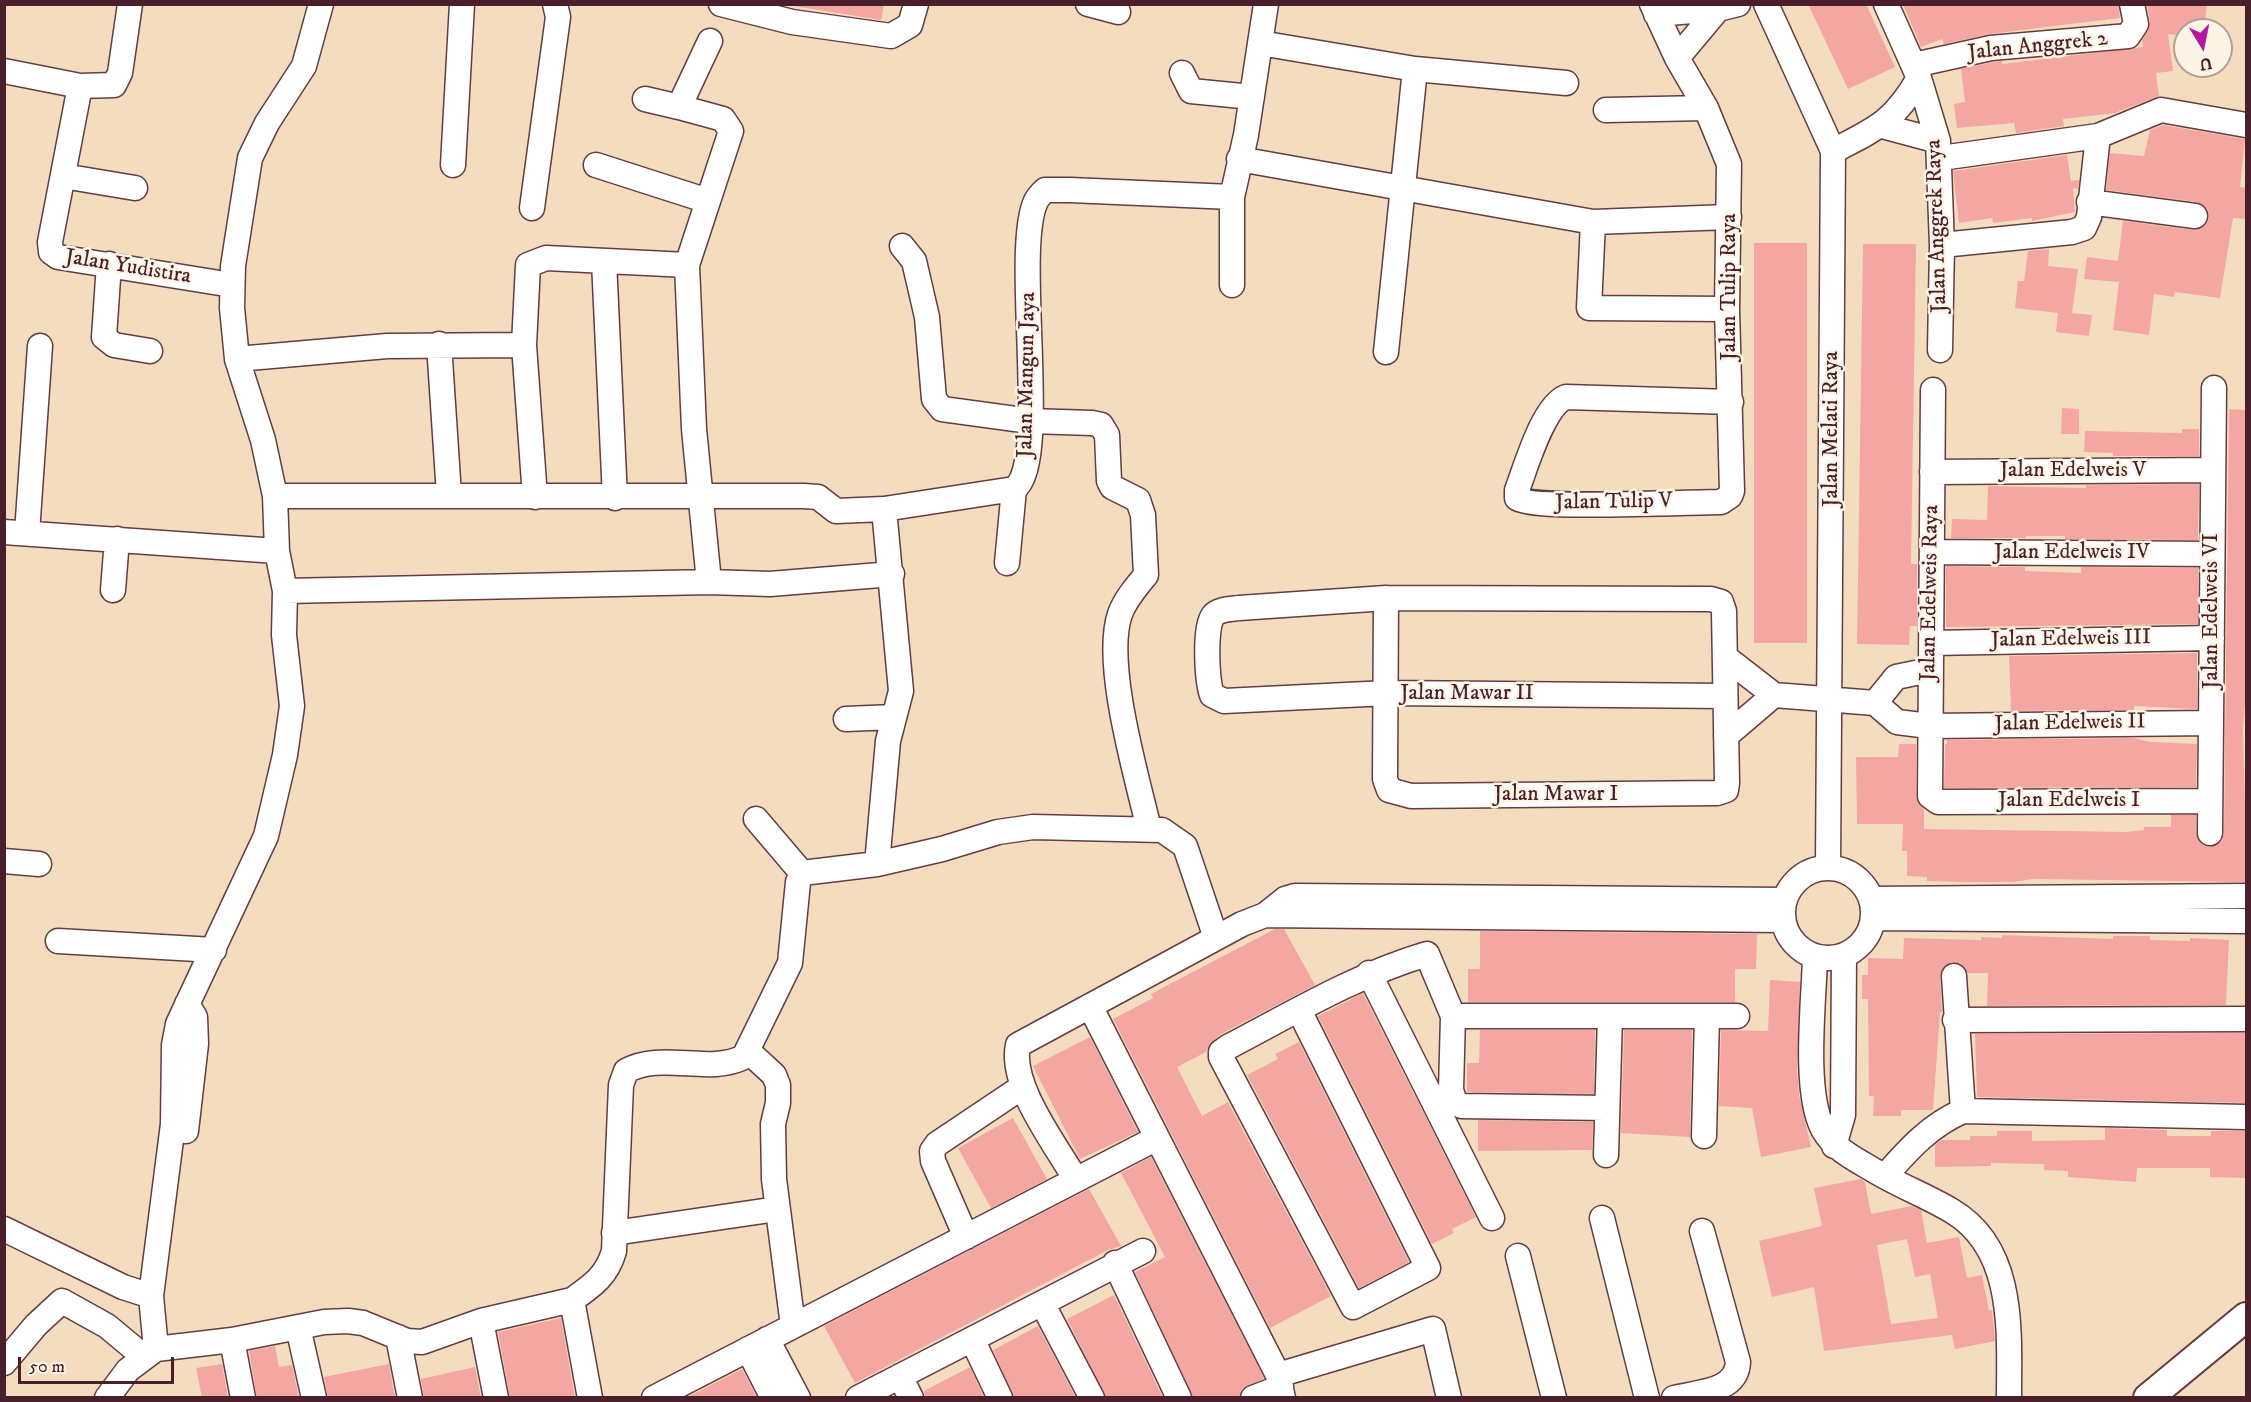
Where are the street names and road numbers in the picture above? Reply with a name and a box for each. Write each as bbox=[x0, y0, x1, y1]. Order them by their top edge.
street label: Jalan Anggrek 2 bbox=[1967, 27, 2109, 67]
street label: Jalan Anggrek Raya bbox=[1922, 139, 1954, 313]
street label: Jalan Tulip Raya bbox=[1717, 213, 1743, 361]
street label: Jalan Yudistira bbox=[63, 245, 193, 291]
street label: Jalan Mangun Jaya bbox=[1013, 292, 1043, 458]
street label: Jalan Melati Raya bbox=[1819, 351, 1845, 507]
street label: Jalan Edelweis V bbox=[2000, 458, 2146, 484]
street label: Jalan Tulip V bbox=[1555, 489, 1673, 517]
street label: Jalan Edelweis Raya bbox=[1916, 505, 1946, 681]
street label: Jalan Edelweis VI bbox=[2199, 533, 2225, 689]
street label: Jalan Edelweis IV bbox=[1994, 540, 2150, 566]
street label: Jalan Edelweis III bbox=[1991, 625, 2151, 655]
street label: Jalan Mawar II bbox=[1400, 681, 1534, 707]
street label: Jalan Edelweis II bbox=[1994, 709, 2146, 739]
street label: Jalan Mawar I bbox=[1494, 782, 1618, 808]
street label: Jalan Edelweis I bbox=[1998, 788, 2140, 814]

